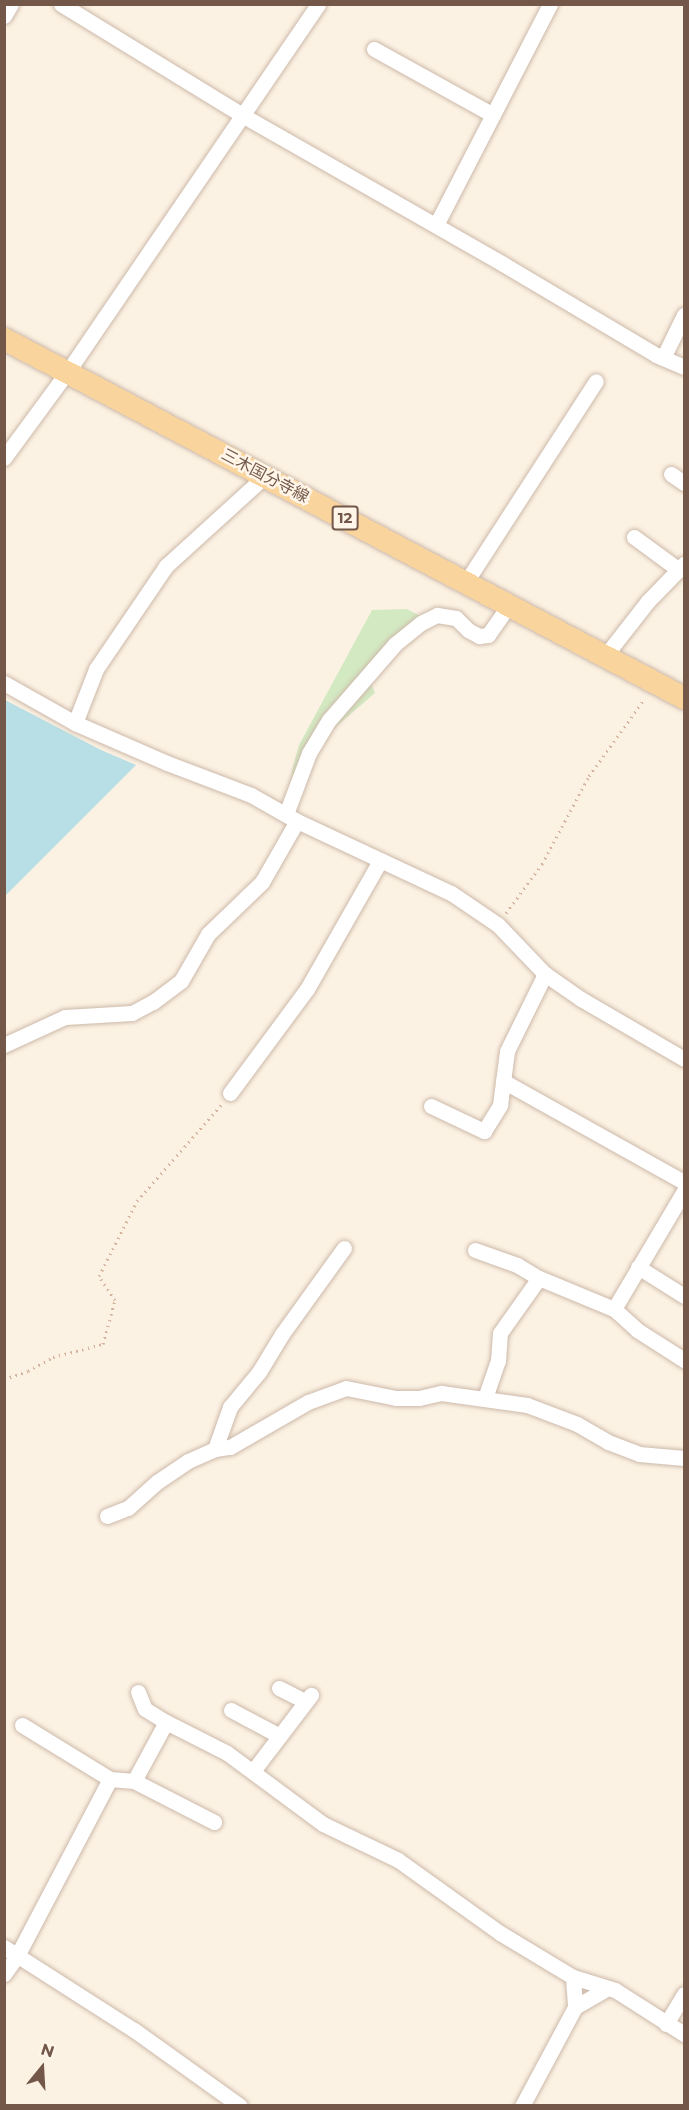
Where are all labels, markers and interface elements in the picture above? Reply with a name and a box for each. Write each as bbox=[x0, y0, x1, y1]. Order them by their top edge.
street label: 三木国分寺線 bbox=[218, 445, 312, 507]
road number: 12 bbox=[332, 506, 358, 530]
north arrow bbox=[12, 2038, 72, 2098]
text: N bbox=[39, 2039, 57, 2061]

